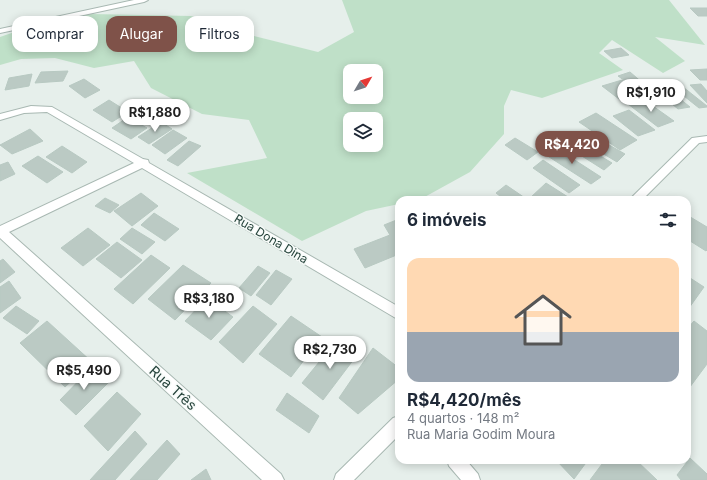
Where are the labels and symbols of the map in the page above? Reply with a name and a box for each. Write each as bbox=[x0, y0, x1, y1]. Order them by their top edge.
north arrow bbox=[343, 64, 383, 104]
pin: R$1,910 bbox=[614, 79, 688, 113]
pin: R$1,880 bbox=[118, 99, 192, 133]
pin: R$4,420 bbox=[535, 131, 609, 165]
street label: Rua Dona Dina bbox=[232, 211, 311, 266]
pin: R$3,180 bbox=[172, 285, 246, 319]
pin: R$2,730 bbox=[293, 336, 367, 370]
pin: R$5,490 bbox=[47, 357, 121, 391]
street label: Rua Três bbox=[146, 362, 201, 413]

